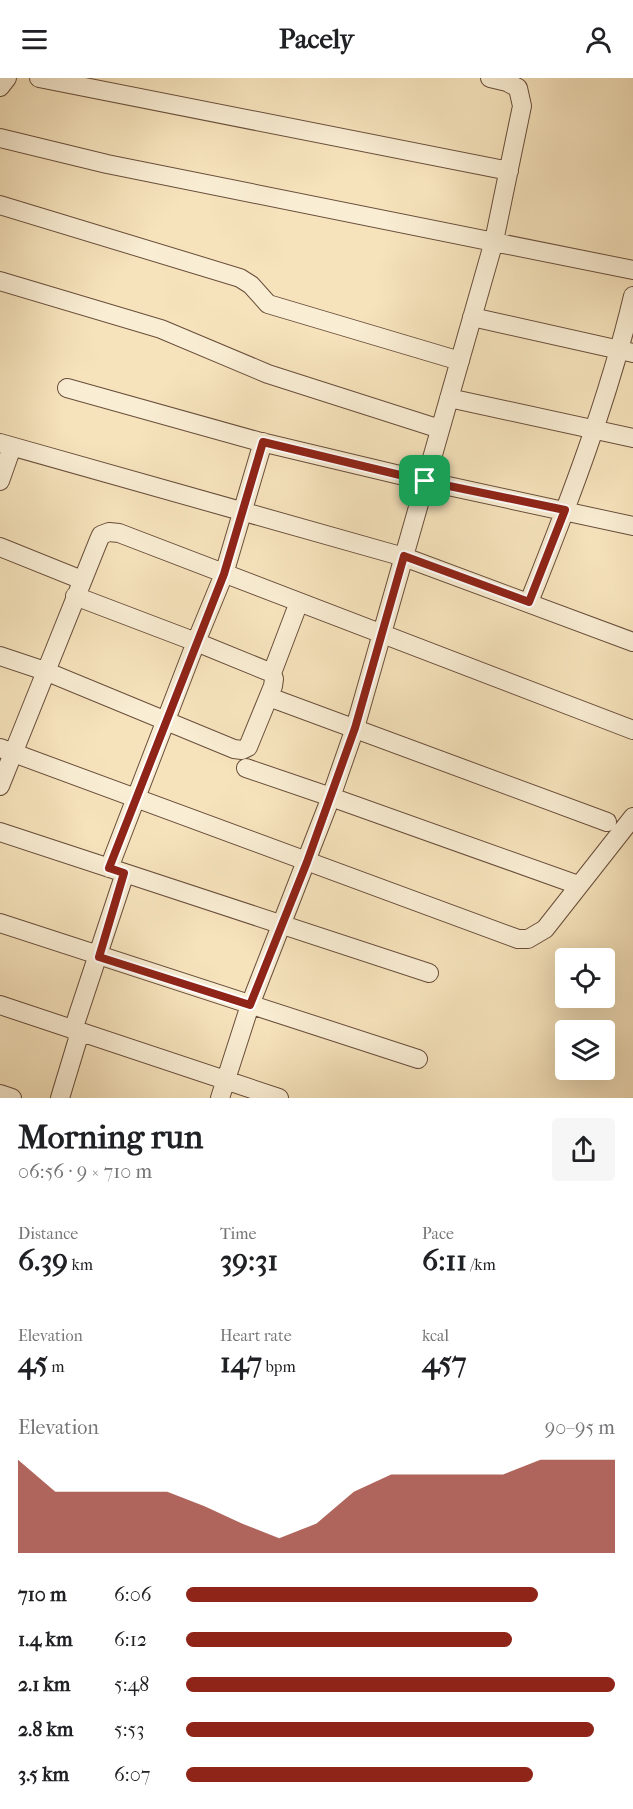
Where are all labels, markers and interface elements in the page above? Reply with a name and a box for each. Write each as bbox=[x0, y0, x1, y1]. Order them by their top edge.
icon: menu bbox=[18, 23, 51, 56]
text: Pacely bbox=[279, 23, 354, 55]
icon: person bbox=[582, 23, 615, 56]
pin bbox=[399, 455, 450, 506]
icon: arrive bbox=[408, 464, 441, 497]
map controls bbox=[555, 948, 615, 1080]
button: locate bbox=[555, 948, 615, 1008]
button: layers bbox=[555, 1020, 615, 1080]
text: Morning run bbox=[18, 1118, 203, 1157]
button: share bbox=[552, 1118, 615, 1181]
text: 06:56 · 9 × 710 m bbox=[18, 1160, 152, 1183]
text: Distance bbox=[18, 1224, 78, 1243]
text: Time bbox=[220, 1224, 256, 1243]
text: Pace bbox=[422, 1224, 454, 1243]
text: 6.39 bbox=[18, 1243, 68, 1278]
text: 39:31 bbox=[220, 1243, 278, 1278]
text: 6:11 bbox=[422, 1243, 467, 1278]
text: km bbox=[68, 1255, 93, 1274]
text: /km bbox=[467, 1255, 496, 1274]
text: Elevation bbox=[18, 1326, 83, 1345]
text: Heart rate bbox=[220, 1326, 292, 1345]
text: kcal bbox=[422, 1326, 449, 1345]
text: 45 bbox=[18, 1345, 48, 1380]
text: 147 bbox=[220, 1345, 262, 1380]
text: 457 bbox=[422, 1345, 466, 1380]
text: m bbox=[48, 1357, 65, 1376]
text: bpm bbox=[262, 1357, 296, 1376]
text: Elevation bbox=[18, 1416, 99, 1439]
text: 90–95 m bbox=[545, 1416, 615, 1439]
text: 710 m bbox=[18, 1583, 67, 1606]
text: 6:06 bbox=[114, 1583, 152, 1606]
text: 1.4 km bbox=[18, 1628, 73, 1651]
text: 6:12 bbox=[114, 1628, 147, 1651]
text: 2.1 km bbox=[18, 1673, 71, 1696]
text: 5:48 bbox=[114, 1673, 149, 1696]
text: 2.8 km bbox=[18, 1718, 73, 1741]
text: 5:53 bbox=[114, 1718, 144, 1741]
text: 3.5 km bbox=[18, 1763, 69, 1786]
text: 6:07 bbox=[114, 1763, 150, 1786]

